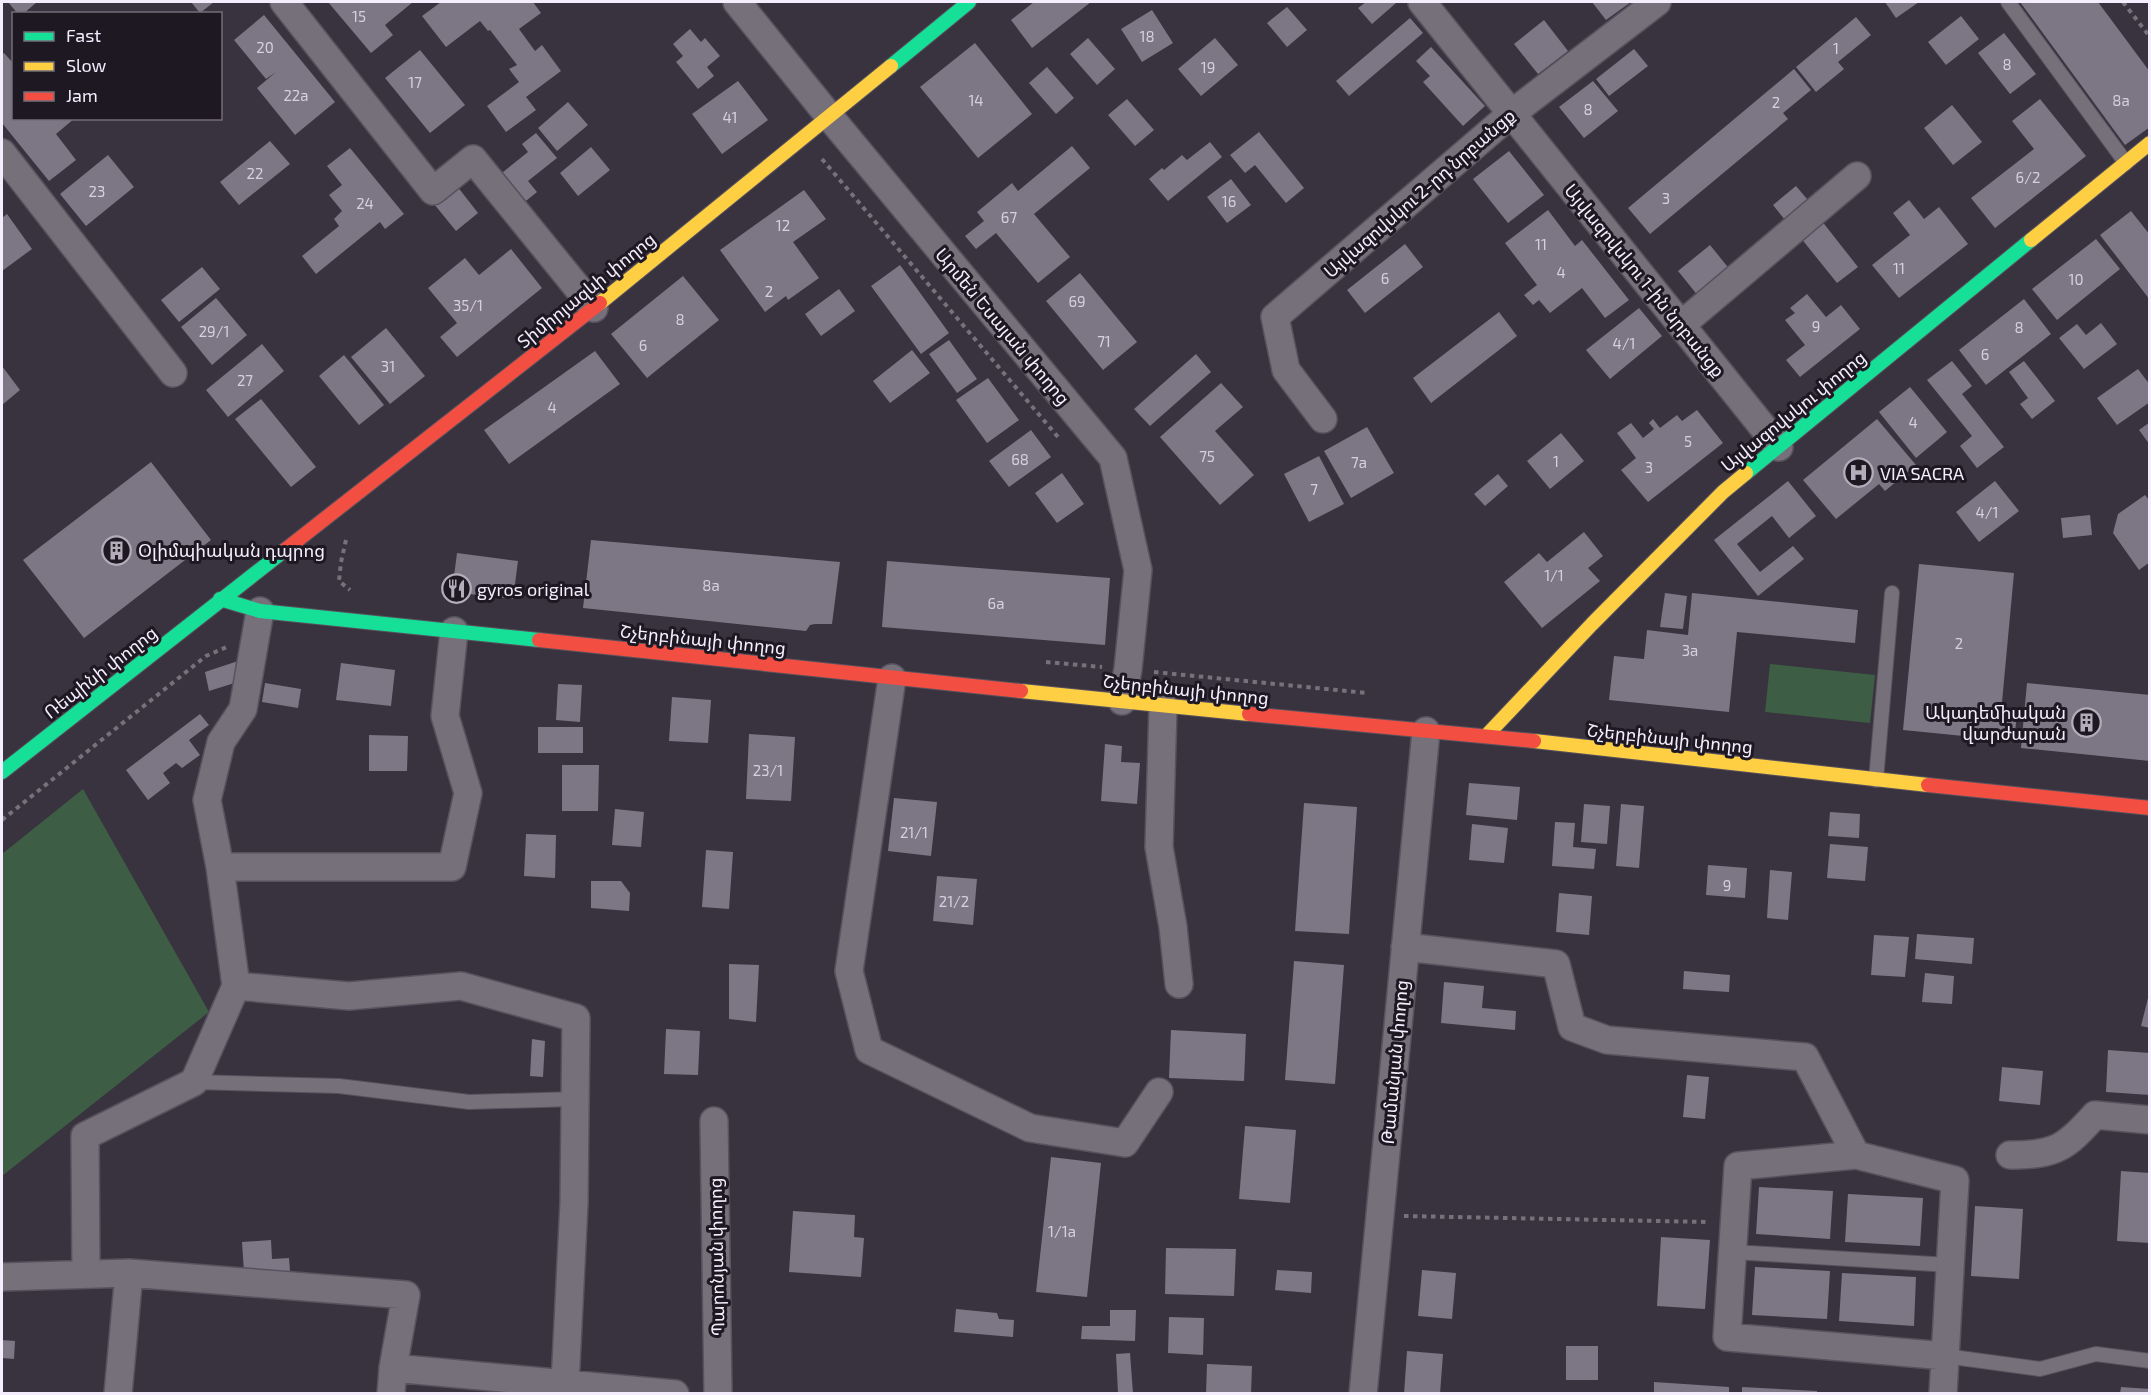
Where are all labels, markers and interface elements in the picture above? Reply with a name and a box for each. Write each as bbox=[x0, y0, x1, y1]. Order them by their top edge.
house number: 15 bbox=[352, 7, 366, 25]
legend bbox=[12, 12, 222, 120]
text: Fast bbox=[66, 24, 101, 46]
house number: 18 bbox=[1139, 27, 1155, 45]
house number: 20 bbox=[256, 38, 274, 56]
house number: 1 bbox=[1833, 39, 1839, 57]
text: Slow bbox=[66, 54, 107, 76]
house number: 8 bbox=[2002, 55, 2012, 73]
house number: 19 bbox=[1201, 58, 1215, 76]
house number: 17 bbox=[408, 73, 422, 91]
text: Jam bbox=[66, 84, 98, 106]
house number: 22a bbox=[283, 86, 309, 104]
house number: 14 bbox=[968, 91, 984, 109]
house number: 8а bbox=[2112, 91, 2130, 109]
house number: 2 bbox=[1772, 93, 1780, 111]
house number: 8 bbox=[1583, 100, 1593, 118]
street label: Այվազովսկու 2-րդ նրբանցք bbox=[1319, 104, 1519, 282]
house number: 41 bbox=[722, 108, 738, 126]
house number: 22 bbox=[247, 164, 263, 182]
house number: 6/2 bbox=[2016, 168, 2040, 186]
street label: Այվազովսկու 1-ին նրբանցք bbox=[1560, 179, 1730, 381]
house number: 23 bbox=[89, 182, 105, 200]
house number: 3 bbox=[1662, 189, 1670, 207]
house number: 16 bbox=[1222, 192, 1236, 210]
house number: 24 bbox=[356, 194, 374, 212]
house number: 67 bbox=[1001, 208, 1017, 226]
house number: 12 bbox=[776, 216, 790, 234]
street label: Տիմիրյազևի փողոց bbox=[513, 228, 659, 352]
house number: 11 bbox=[1535, 235, 1547, 253]
street label: Արմեն Եսայան փողոց bbox=[931, 243, 1075, 409]
house number: 11 bbox=[1893, 259, 1905, 277]
house number: 4 bbox=[1556, 263, 1566, 281]
house number: 6 bbox=[1381, 269, 1389, 287]
house number: 10 bbox=[2068, 270, 2084, 288]
house number: 2 bbox=[765, 282, 773, 300]
house number: 69 bbox=[1068, 292, 1086, 310]
house number: 35/1 bbox=[453, 296, 483, 314]
house number: 8 bbox=[675, 310, 685, 328]
house number: 9 bbox=[1812, 317, 1820, 335]
house number: 8 bbox=[2014, 318, 2024, 336]
house number: 29/1 bbox=[199, 322, 229, 340]
house number: 71 bbox=[1097, 332, 1111, 350]
house number: 4/1 bbox=[1613, 334, 1635, 352]
house number: 6 bbox=[639, 336, 647, 354]
house number: 6 bbox=[1981, 345, 1989, 363]
street label: Այվազովսկու փողոց bbox=[1716, 346, 1870, 476]
house number: 31 bbox=[381, 357, 395, 375]
house number: 27 bbox=[237, 371, 253, 389]
house number: 4 bbox=[547, 398, 557, 416]
house number: 4 bbox=[1908, 413, 1918, 431]
house number: 5 bbox=[1684, 432, 1692, 450]
house number: 75 bbox=[1199, 447, 1215, 465]
house number: 68 bbox=[1011, 450, 1029, 468]
house number: 1 bbox=[1553, 452, 1559, 470]
house number: 7a bbox=[1351, 453, 1367, 471]
hospital icon: VIA SACRA bbox=[1843, 457, 1875, 489]
house number: 3 bbox=[1645, 458, 1653, 476]
place label: VIA SACRA bbox=[1880, 462, 1965, 484]
house number: 7 bbox=[1310, 480, 1318, 498]
house number: 4/1 bbox=[1976, 503, 1998, 521]
building icon: Օլիմպիական դպրոց bbox=[101, 534, 133, 566]
place label: Օլիմպիական դպրոց bbox=[138, 539, 325, 561]
house number: 1/1 bbox=[1544, 566, 1564, 584]
restaurant icon: gyros original bbox=[440, 573, 472, 605]
house number: 8a bbox=[702, 576, 720, 594]
place label: gyros original bbox=[477, 578, 590, 600]
house number: 6a bbox=[988, 594, 1004, 612]
street label: Շչերբինայի փողոց bbox=[619, 619, 787, 659]
street label: Ռեպինի փողոց bbox=[39, 621, 161, 723]
house number: 2 bbox=[1955, 634, 1963, 652]
house number: 3a bbox=[1682, 641, 1698, 659]
street label: Շչերբինայի փողոց bbox=[1102, 669, 1270, 709]
place label: Ակադեմիական վարժարան bbox=[1925, 701, 2066, 744]
building icon: Ակադեմիական վարժարան bbox=[2071, 706, 2103, 738]
street label: Շչերբինայի փողոց bbox=[1586, 718, 1754, 758]
house number: 23/1 bbox=[753, 761, 783, 779]
house number: 21/1 bbox=[900, 823, 928, 841]
house number: 9 bbox=[1723, 876, 1731, 894]
house number: 21/2 bbox=[939, 892, 969, 910]
street label: Թամանյան փողոց bbox=[1376, 979, 1412, 1145]
street label: Պարոնյան փողոց bbox=[704, 1178, 728, 1336]
house number: 1/1a bbox=[1048, 1222, 1076, 1240]

